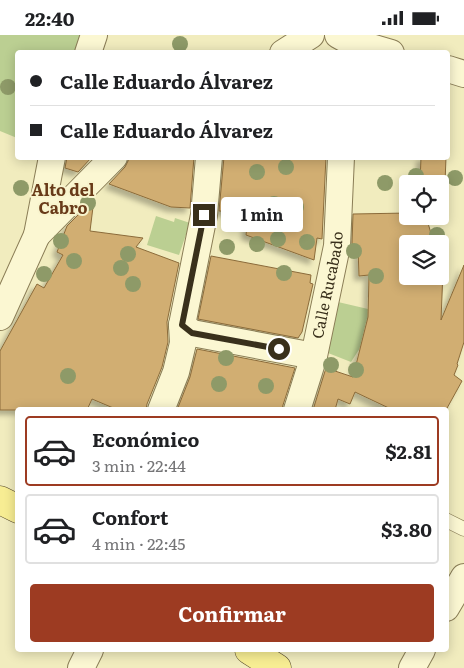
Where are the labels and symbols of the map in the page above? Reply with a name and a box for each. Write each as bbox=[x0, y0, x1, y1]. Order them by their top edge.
district label: Alto del Cabro bbox=[32, 177, 95, 219]
callout: 1 min bbox=[222, 197, 304, 233]
route end bbox=[193, 204, 215, 226]
street label: Calle Rucabado bbox=[305, 231, 348, 341]
route start bbox=[268, 338, 290, 360]

